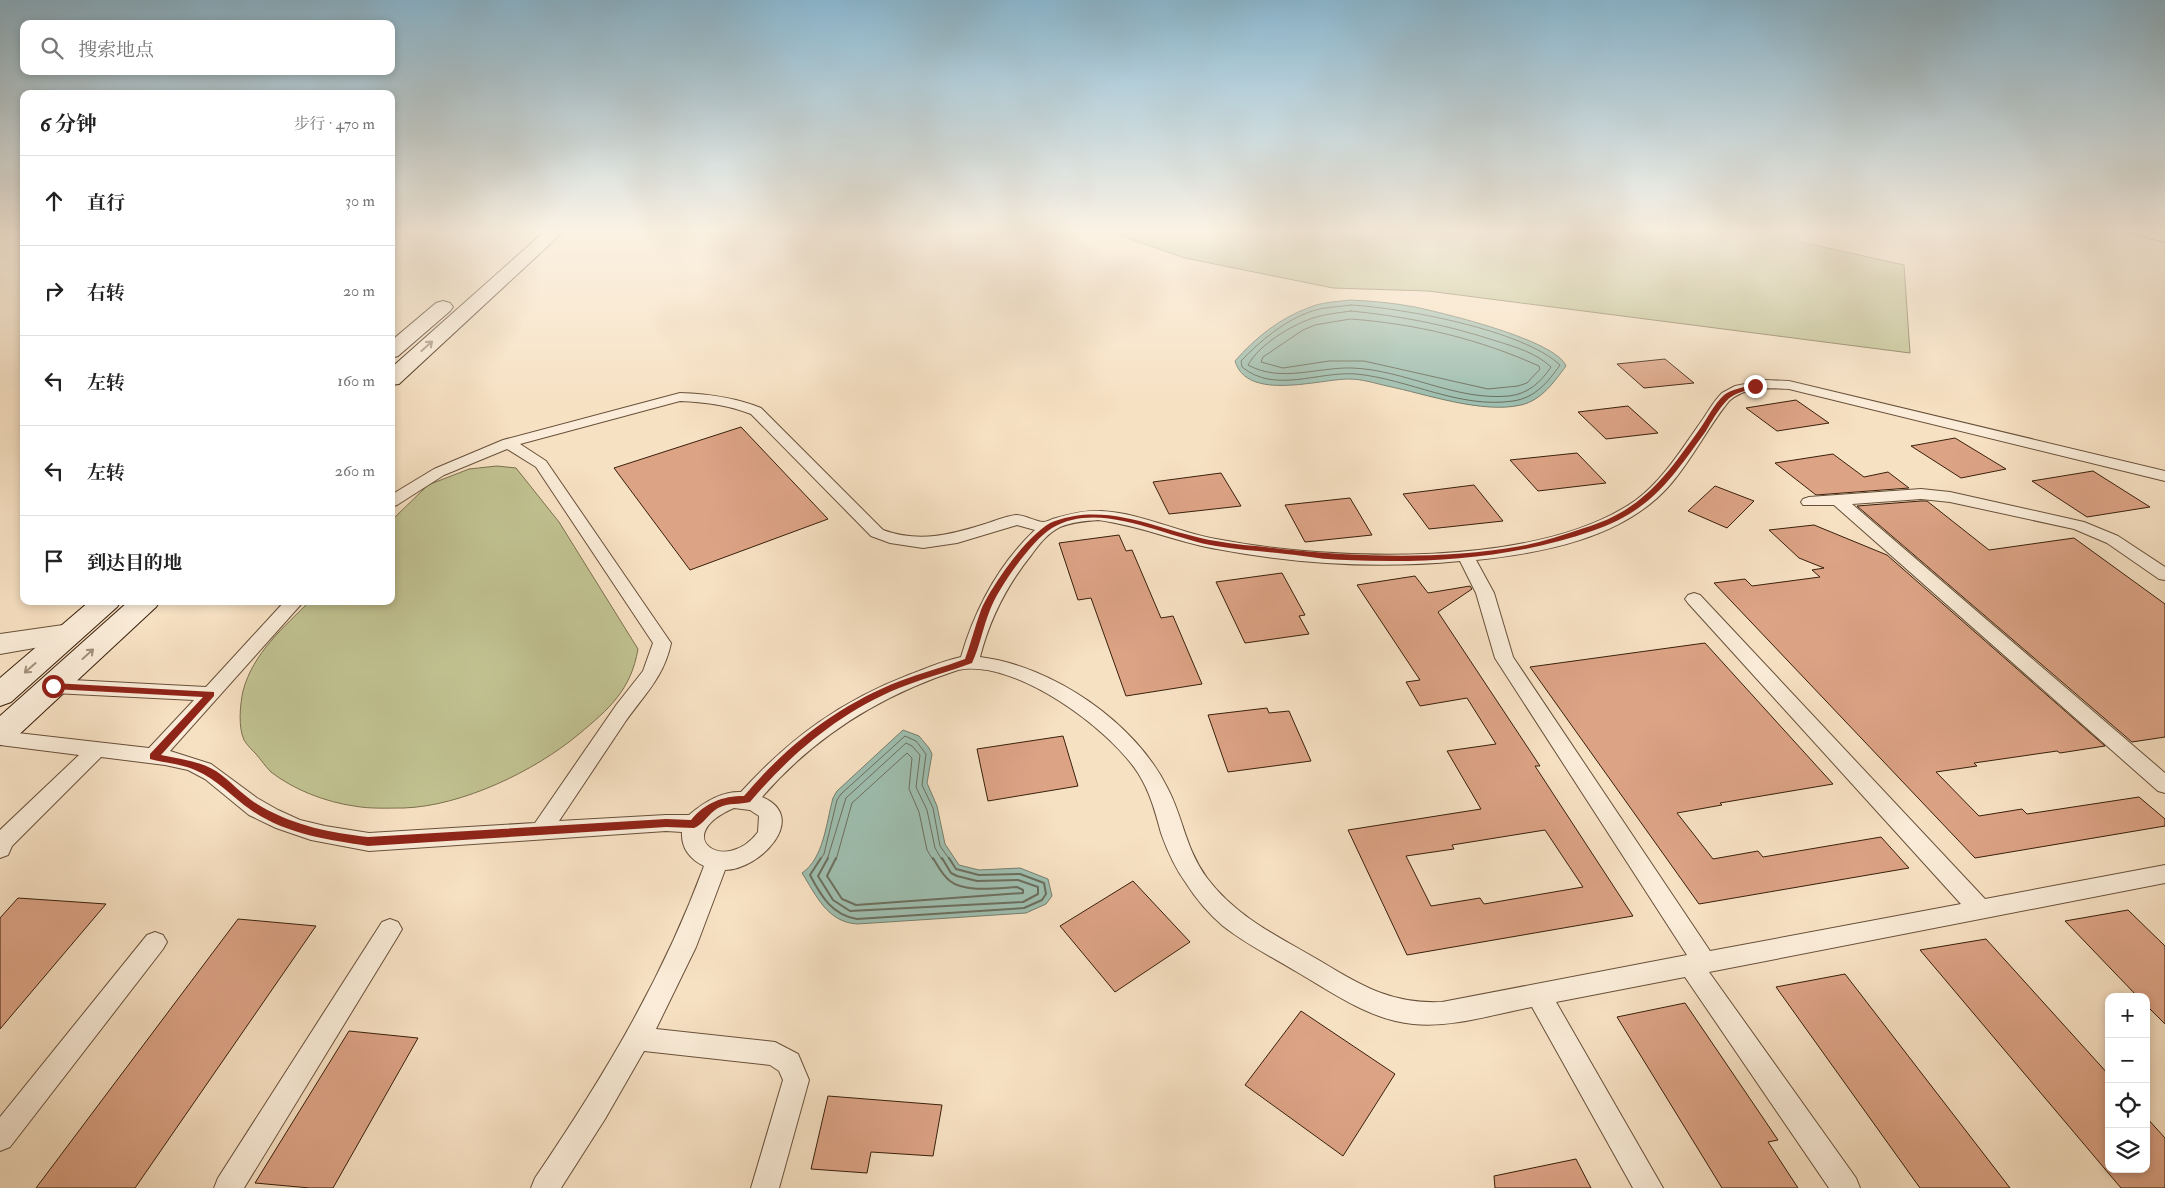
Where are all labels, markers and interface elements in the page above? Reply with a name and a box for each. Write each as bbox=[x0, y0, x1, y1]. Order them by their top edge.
search box bbox=[20, 20, 395, 75]
icon: search bbox=[38, 34, 66, 62]
text: 搜索地点 bbox=[78, 38, 154, 62]
text: 6 分钟 bbox=[40, 111, 97, 138]
text: 步行 · 470 m bbox=[294, 114, 375, 134]
icon: ahead bbox=[40, 187, 68, 215]
text: 直行 bbox=[87, 191, 125, 215]
text: 30 m bbox=[345, 191, 375, 211]
icon: right bbox=[40, 277, 68, 305]
text: 右转 bbox=[87, 281, 125, 305]
text: 20 m bbox=[343, 281, 375, 301]
one-way arrow bbox=[421, 340, 434, 352]
icon: left bbox=[40, 367, 68, 395]
text: 左转 bbox=[87, 371, 125, 395]
text: 160 m bbox=[337, 371, 375, 391]
route end bbox=[1744, 375, 1767, 398]
icon: left bbox=[40, 457, 68, 485]
text: 左转 bbox=[87, 461, 125, 485]
text: 260 m bbox=[335, 461, 375, 481]
icon: arrive bbox=[40, 547, 68, 575]
text: 到达目的地 bbox=[87, 551, 182, 575]
one-way arrow bbox=[82, 648, 94, 660]
one-way arrow bbox=[24, 662, 37, 674]
route start bbox=[42, 675, 65, 698]
map controls bbox=[2105, 993, 2150, 1173]
button: + bbox=[2105, 993, 2150, 1038]
button: − bbox=[2105, 1038, 2150, 1083]
button: locate bbox=[2105, 1083, 2150, 1128]
button: layers bbox=[2105, 1128, 2150, 1173]

